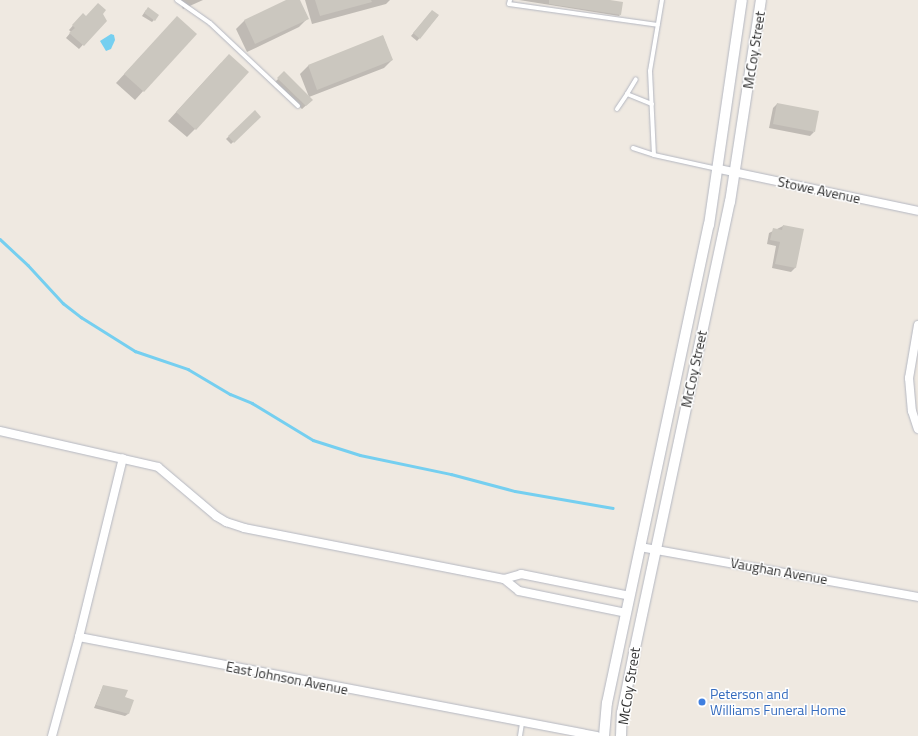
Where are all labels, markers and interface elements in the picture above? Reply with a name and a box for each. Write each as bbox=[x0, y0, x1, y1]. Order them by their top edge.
street label: McCoy Street bbox=[740, 10, 768, 90]
street label: Stowe Avenue bbox=[776, 173, 862, 207]
street label: McCoy Street bbox=[678, 329, 710, 409]
street label: Vaughan Avenue bbox=[729, 554, 829, 588]
street label: McCoy Street bbox=[615, 646, 643, 726]
street label: East Johnson Avenue bbox=[225, 658, 349, 698]
place label: Peterson and Williams Funeral Home bbox=[710, 686, 846, 718]
marker: Peterson and Williams Funeral Home bbox=[697, 697, 707, 707]

